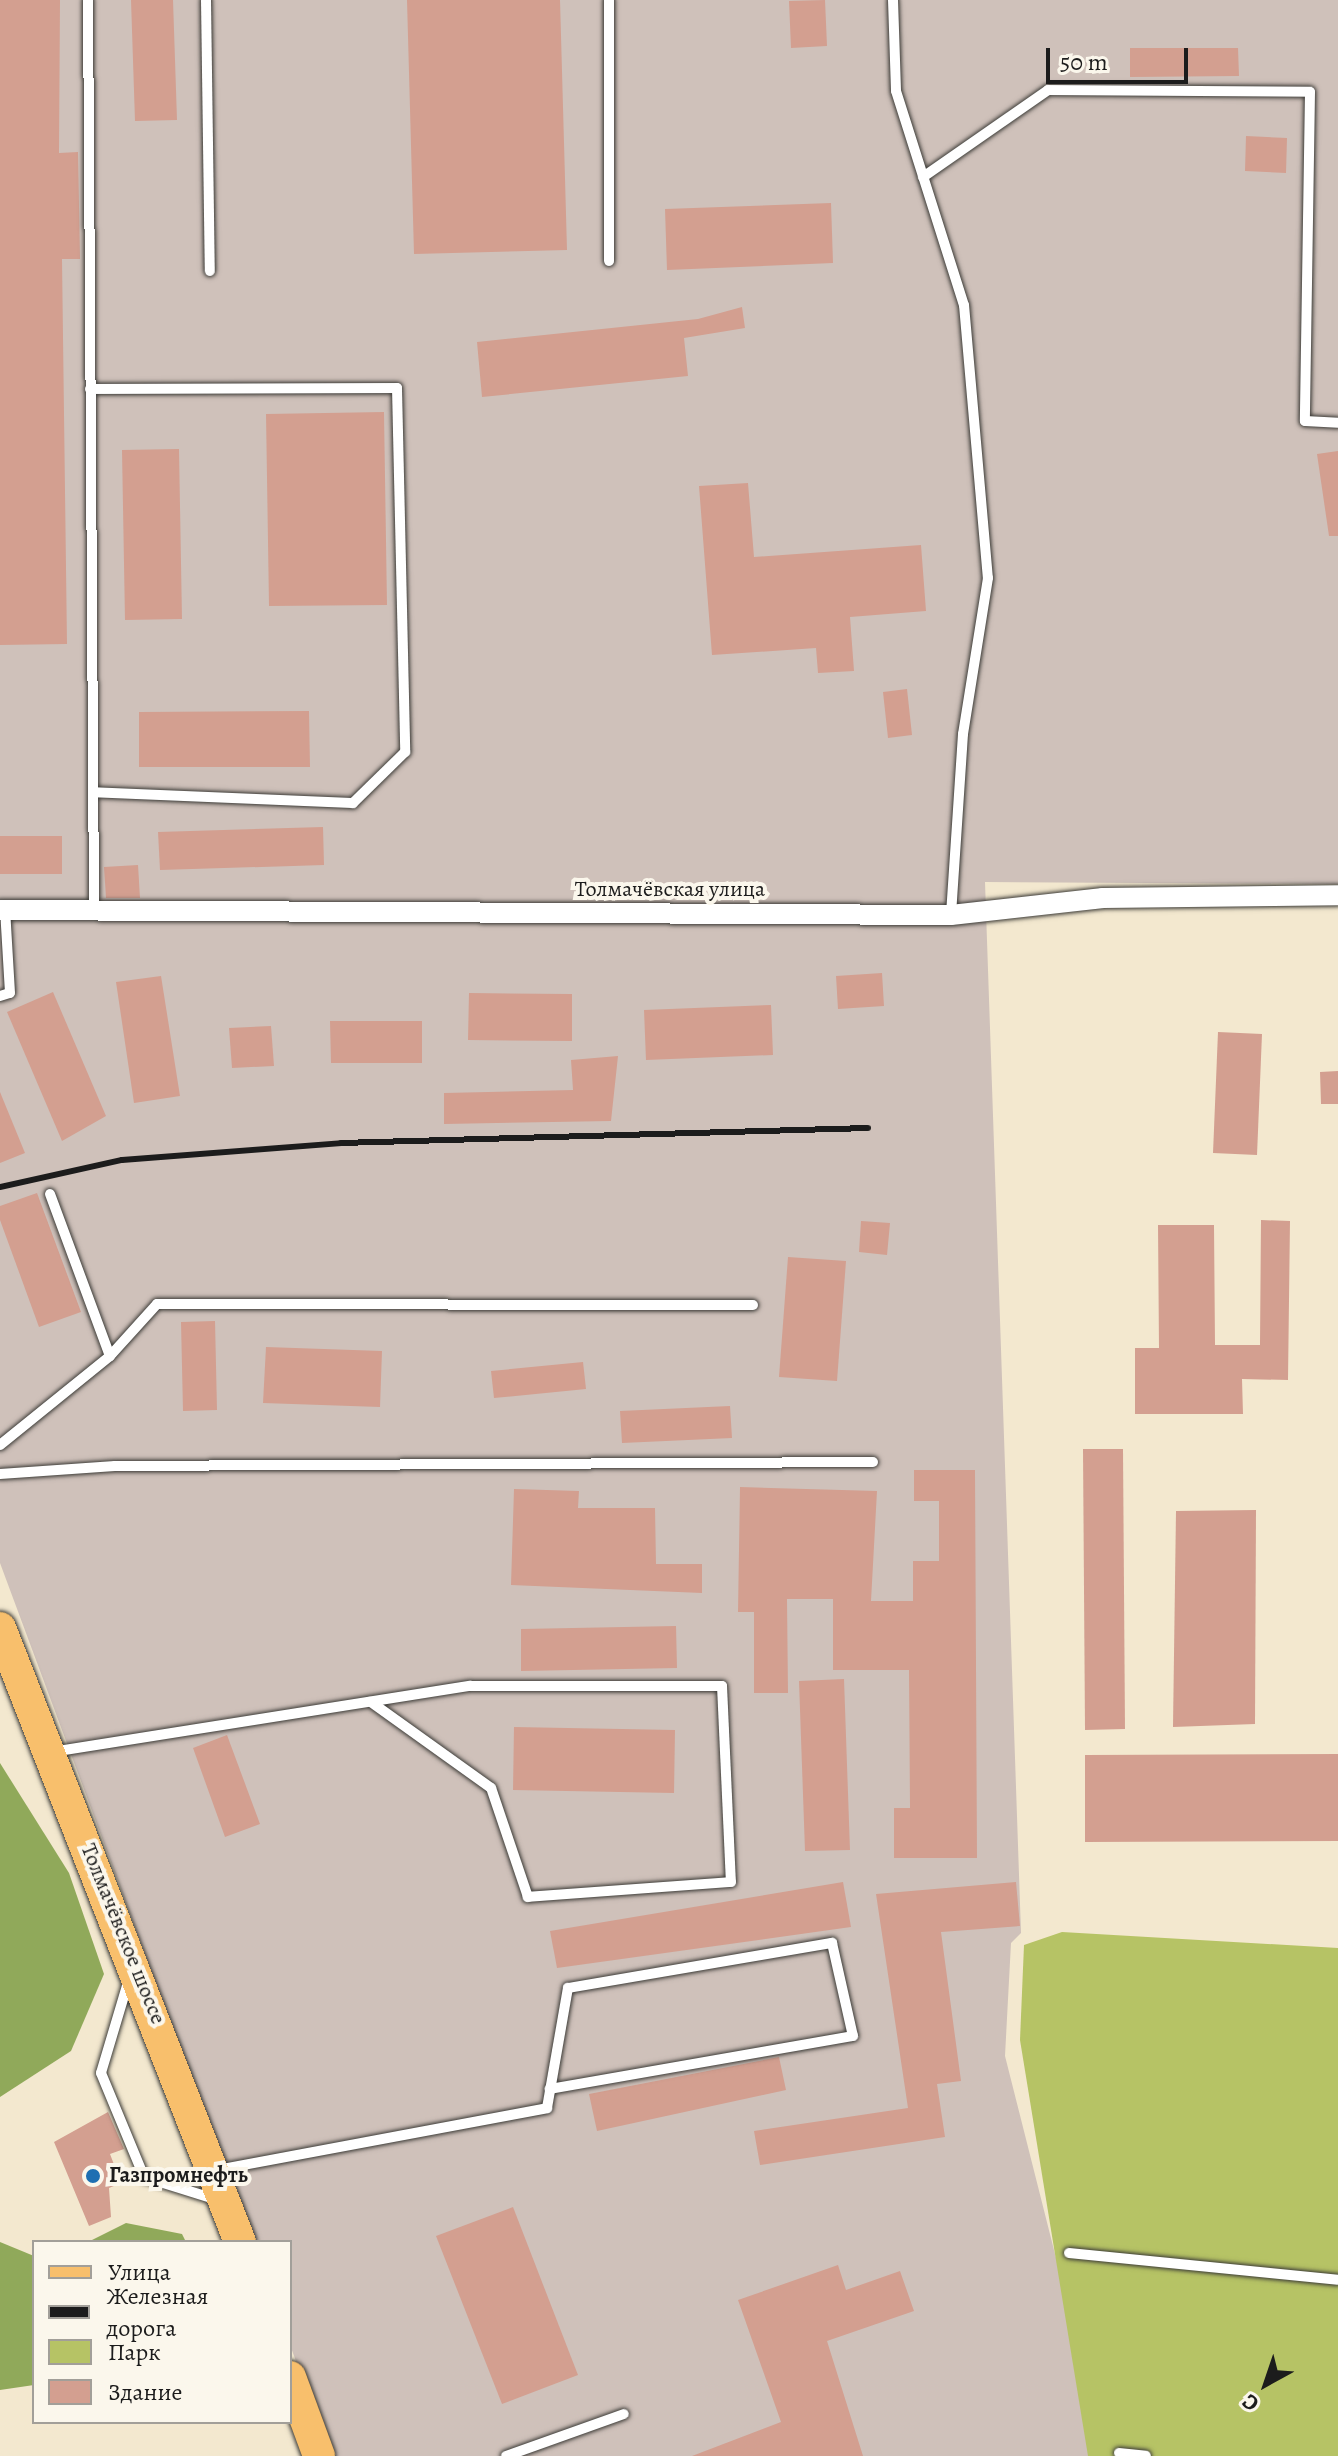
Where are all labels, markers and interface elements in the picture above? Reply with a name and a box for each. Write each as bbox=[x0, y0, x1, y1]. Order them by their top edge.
scale bar bbox=[1050, 32, 1192, 82]
text: 50 m bbox=[1060, 46, 1108, 78]
street label: Толмачёвская улица bbox=[575, 877, 765, 903]
street label: Толмачёвское шоссе bbox=[75, 1840, 171, 2028]
place label: Газпромнефть bbox=[109, 2163, 248, 2189]
marker: Газпромнефть bbox=[84, 2167, 102, 2185]
legend bbox=[32, 2240, 292, 2424]
text: Улица bbox=[108, 2256, 171, 2288]
text: Железная дорога bbox=[106, 2280, 208, 2344]
text: Парк bbox=[108, 2336, 161, 2368]
north arrow bbox=[1226, 2344, 1306, 2424]
text: Здание bbox=[108, 2376, 183, 2408]
text: С bbox=[1236, 2387, 1265, 2418]

